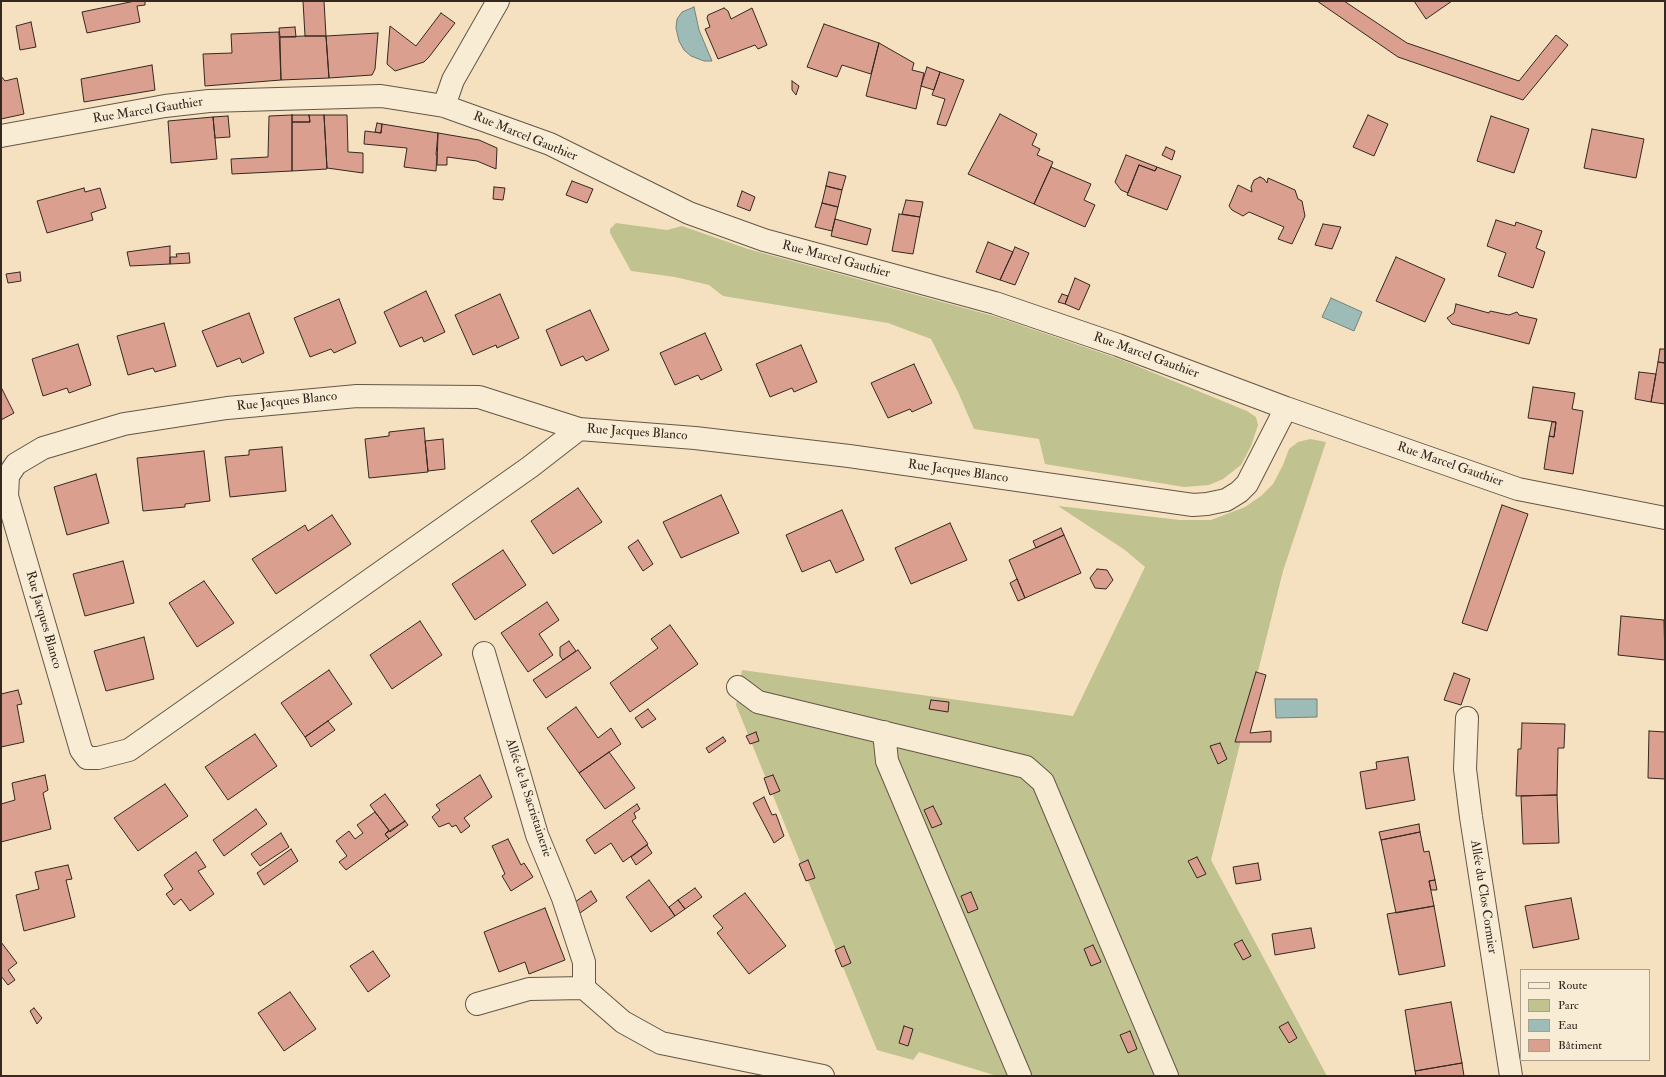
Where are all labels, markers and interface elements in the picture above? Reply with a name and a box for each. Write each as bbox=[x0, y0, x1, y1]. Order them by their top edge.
street label: Rue Marcel Gauthier bbox=[92, 95, 204, 127]
street label: Rue Marcel Gauthier bbox=[471, 109, 579, 165]
street label: Rue Marcel Gauthier bbox=[780, 238, 892, 282]
street label: Rue Marcel Gauthier bbox=[1091, 330, 1201, 382]
street label: Rue Jacques Blanco bbox=[236, 389, 338, 415]
street label: Rue Jacques Blanco bbox=[586, 422, 688, 444]
street label: Rue Marcel Gauthier bbox=[1395, 440, 1505, 490]
street label: Rue Jacques Blanco bbox=[907, 457, 1009, 487]
street label: Rue Jacques Blanco bbox=[22, 569, 64, 671]
street label: Allée de la Sacristainerie bbox=[501, 737, 555, 859]
street label: Allée du Clos Cormier bbox=[1466, 839, 1500, 955]
legend bbox=[1520, 969, 1650, 1061]
text: Route bbox=[1558, 978, 1587, 993]
text: Parc bbox=[1558, 998, 1579, 1013]
text: Eau bbox=[1558, 1018, 1578, 1033]
text: Bâtiment bbox=[1558, 1038, 1602, 1053]

